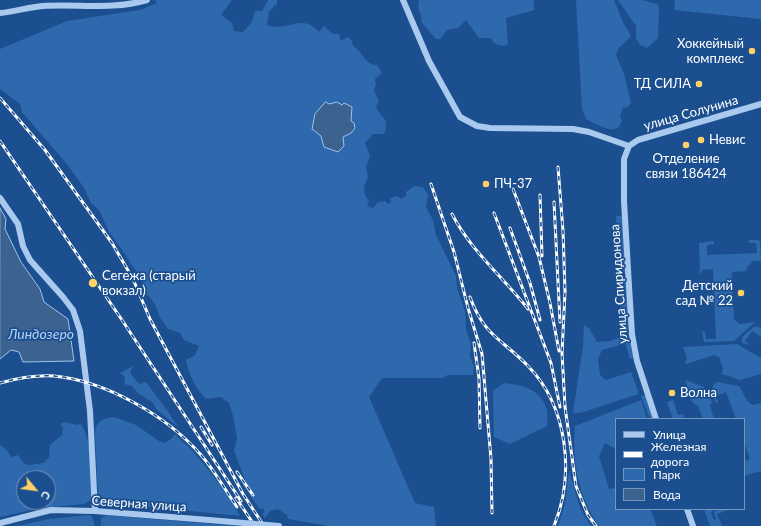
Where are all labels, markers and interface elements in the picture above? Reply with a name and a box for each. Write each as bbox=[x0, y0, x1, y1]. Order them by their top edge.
place label: Хоккейный комплекс bbox=[677, 36, 744, 67]
marker: Хоккейный комплекс bbox=[747, 46, 757, 56]
place label: ТД СИЛА bbox=[634, 76, 691, 92]
marker: ТД СИЛА bbox=[694, 79, 704, 89]
street label: улица Солунина bbox=[642, 92, 740, 134]
place label: Невис bbox=[709, 132, 746, 148]
marker: Невис bbox=[696, 135, 706, 145]
marker: Отделение связи 186424 bbox=[681, 140, 691, 150]
place label: Отделение связи 186424 bbox=[646, 151, 726, 182]
place label: ПЧ-37 bbox=[494, 176, 532, 192]
marker: ПЧ-37 bbox=[481, 179, 491, 189]
street label: улица Спиридонова bbox=[607, 224, 631, 344]
place label: Сегежа (старый вокзал) bbox=[102, 268, 196, 299]
marker: Сегежа (старый вокзал) bbox=[87, 277, 99, 289]
place label: Детский сад № 22 bbox=[676, 278, 733, 309]
marker: Детский сад № 22 bbox=[736, 288, 746, 298]
water label: Линдозеро bbox=[8, 326, 74, 342]
place label: Волна bbox=[680, 385, 717, 401]
marker: Волна bbox=[667, 388, 677, 398]
legend bbox=[615, 418, 745, 510]
text: Улица bbox=[653, 427, 686, 442]
text: Железная дорога bbox=[651, 439, 706, 469]
text: Парк bbox=[653, 467, 681, 482]
north arrow bbox=[16, 470, 56, 510]
text: Вода bbox=[653, 487, 681, 502]
text: С bbox=[39, 489, 54, 502]
street label: Северная улица bbox=[91, 493, 187, 515]

